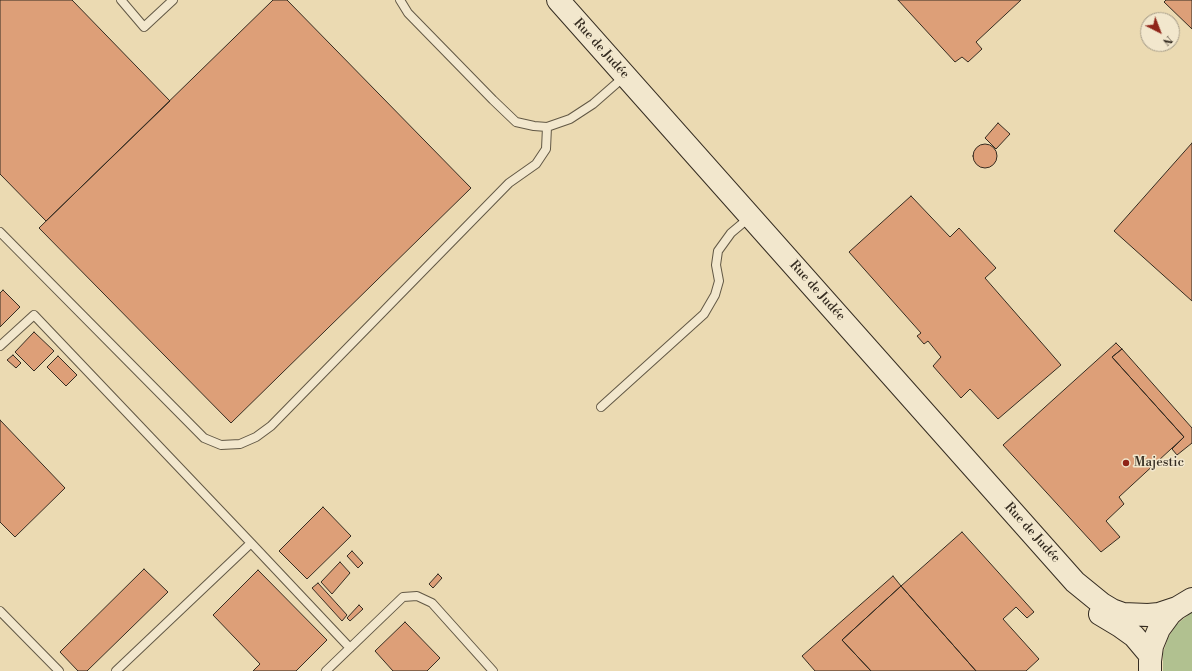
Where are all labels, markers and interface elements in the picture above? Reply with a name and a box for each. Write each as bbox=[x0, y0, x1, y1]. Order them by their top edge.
north arrow bbox=[1140, 12, 1180, 52]
street label: Rue de Judée bbox=[570, 16, 632, 82]
text: N bbox=[1159, 32, 1175, 48]
street label: Rue de Judée bbox=[786, 258, 848, 324]
place label: Majestic bbox=[1134, 455, 1184, 471]
marker: Majestic bbox=[1121, 458, 1131, 468]
street label: Rue de Judée bbox=[1001, 500, 1063, 566]

